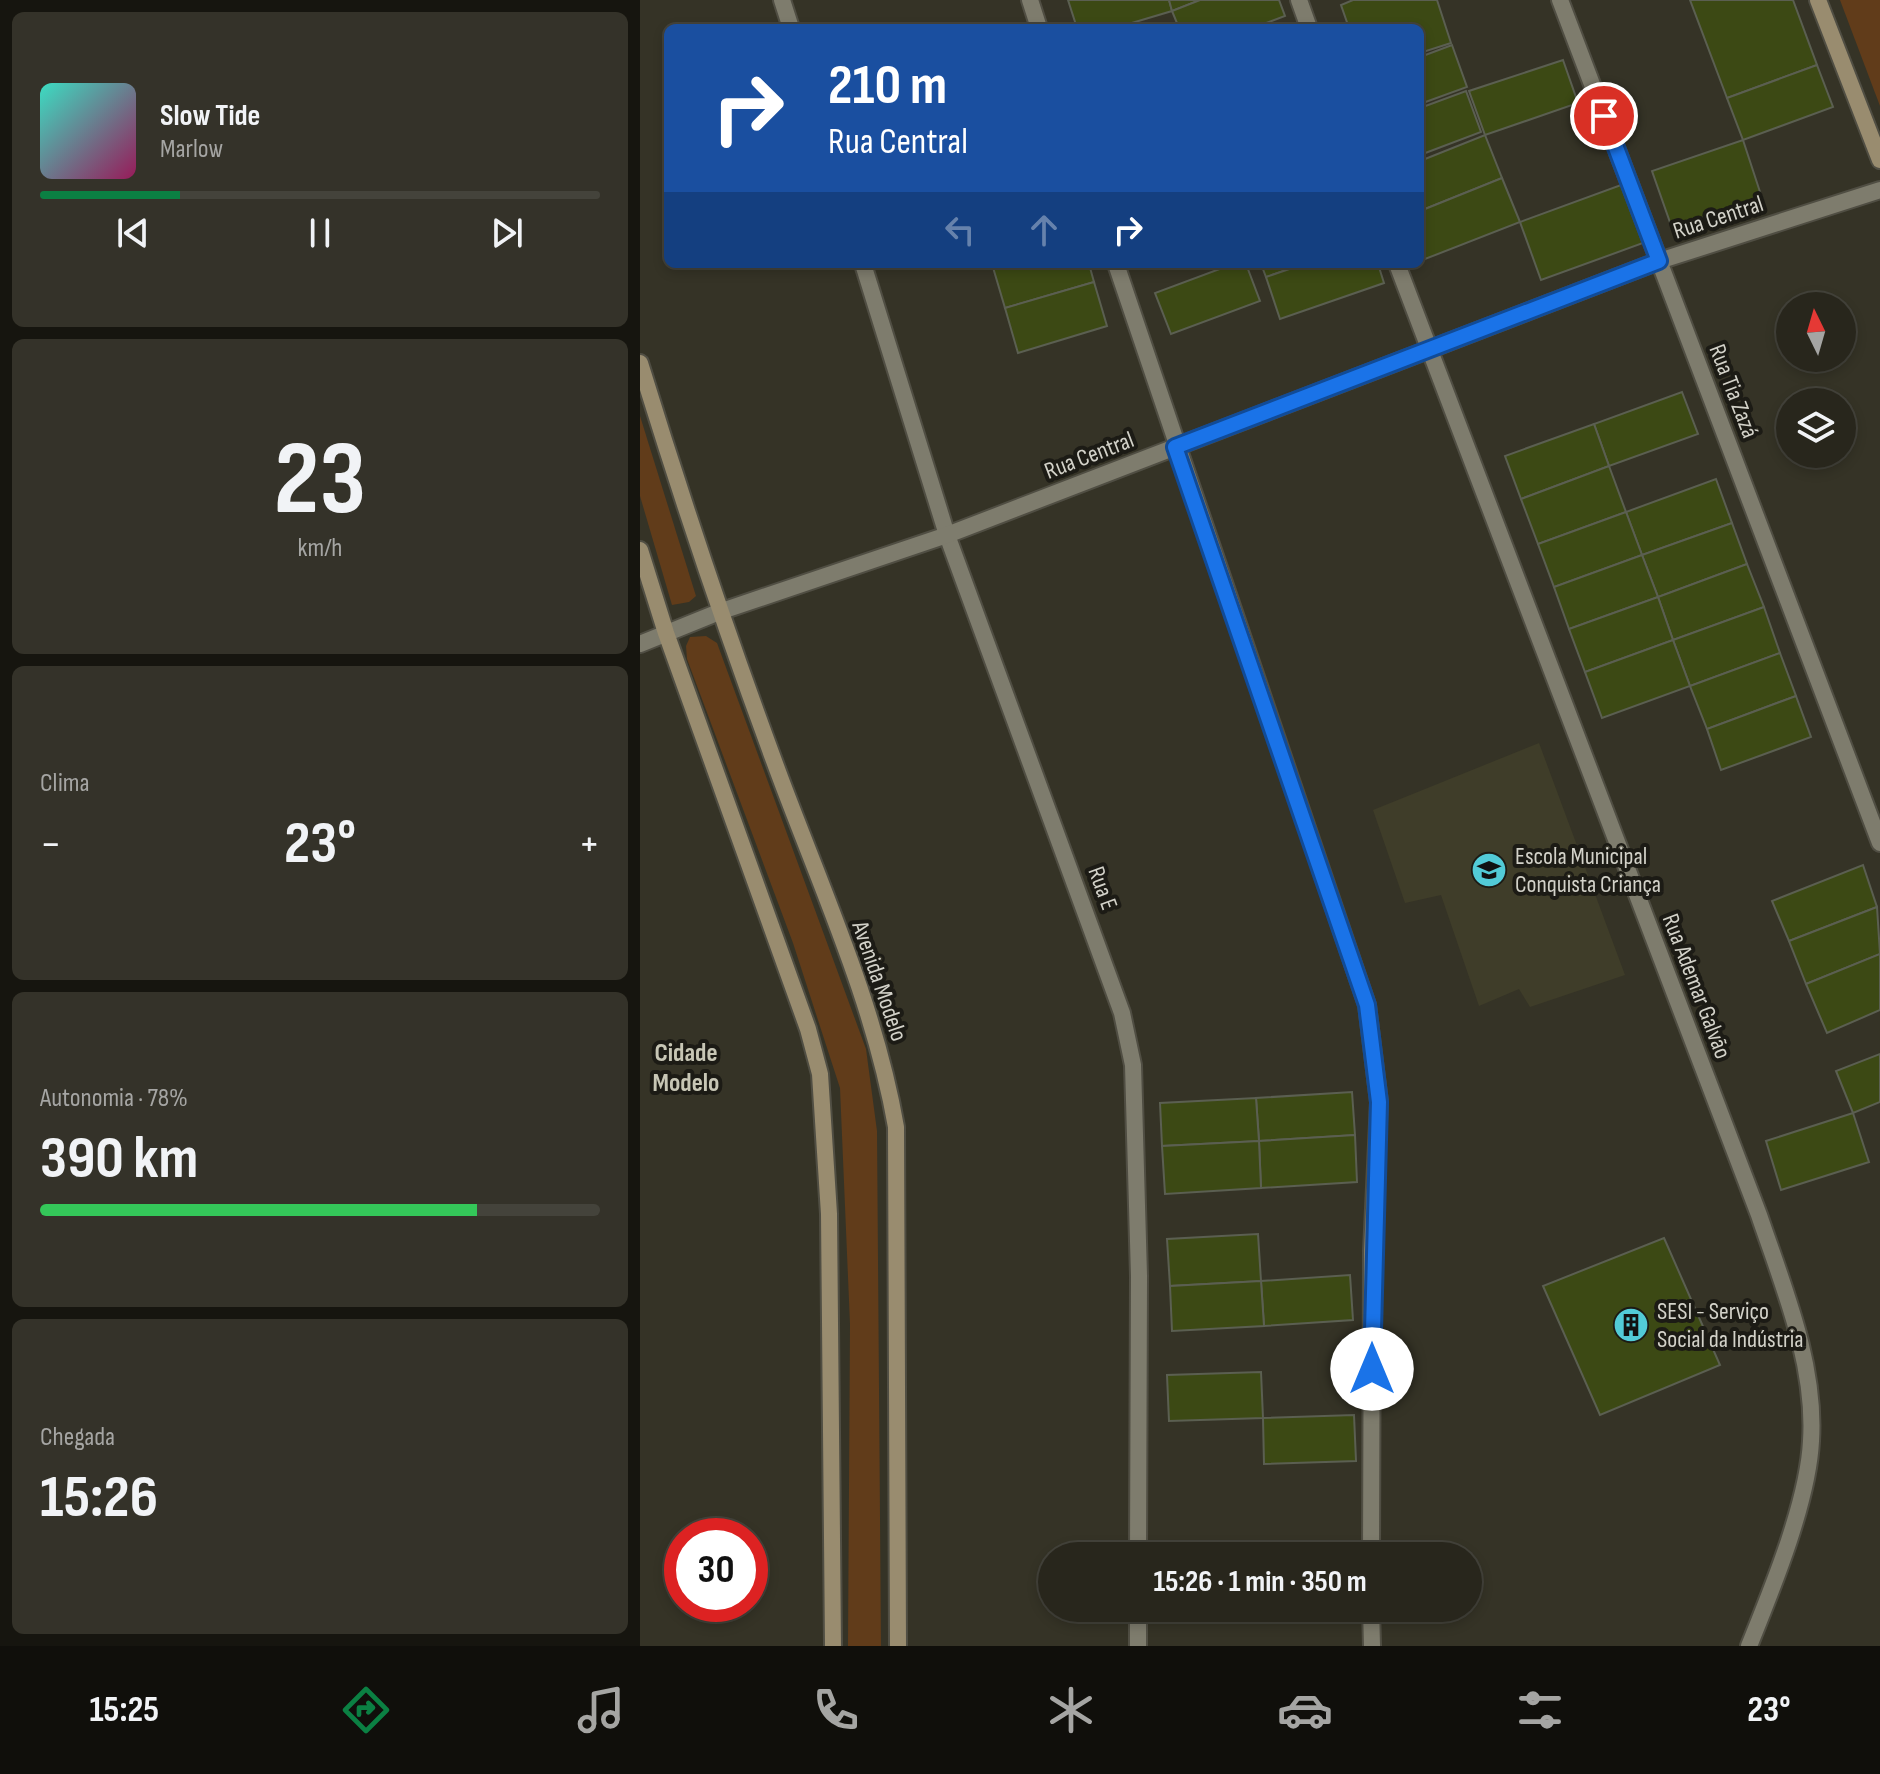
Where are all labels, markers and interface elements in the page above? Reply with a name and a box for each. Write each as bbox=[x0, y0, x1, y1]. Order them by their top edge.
text: 210 m bbox=[828, 53, 947, 120]
icon: right bbox=[696, 56, 800, 160]
pin bbox=[1570, 82, 1638, 150]
icon: arrive bbox=[1582, 94, 1626, 138]
text: Slow Tide bbox=[160, 98, 260, 134]
text: Rua Central bbox=[828, 121, 968, 164]
text: Marlow bbox=[160, 134, 223, 165]
street label: Rua Central bbox=[1669, 189, 1767, 246]
icon: left bbox=[938, 208, 982, 252]
icon: ahead bbox=[1022, 208, 1066, 252]
icon: right bbox=[1106, 208, 1150, 252]
icon: previous bbox=[111, 211, 155, 255]
icon: pause bbox=[298, 211, 342, 255]
icon: next bbox=[485, 211, 529, 255]
north arrow bbox=[1776, 292, 1856, 372]
map controls bbox=[1776, 292, 1856, 468]
street label: Rua Tia Zazá bbox=[1702, 340, 1765, 442]
button: layers bbox=[1776, 388, 1856, 468]
text: 23 bbox=[274, 418, 366, 543]
street label: Rua Central bbox=[1040, 425, 1138, 486]
text: km/h bbox=[298, 533, 342, 564]
text: Clima bbox=[40, 768, 90, 799]
text: 23° bbox=[284, 808, 356, 880]
text: − bbox=[40, 818, 62, 871]
text: + bbox=[578, 818, 600, 871]
place label: Escola Municipal Conquista Criança bbox=[1515, 842, 1661, 899]
school or university icon: Escola Municipal Conquista Criança bbox=[1470, 851, 1508, 889]
street label: Rua E bbox=[1081, 863, 1124, 914]
street label: Rua Ademar Galvão bbox=[1656, 910, 1737, 1063]
street label: Avenida Modelo bbox=[845, 916, 914, 1045]
district label: Cidade Modelo bbox=[653, 1038, 719, 1099]
text: Autonomia · 78% bbox=[40, 1083, 188, 1114]
text: 390 km bbox=[40, 1123, 198, 1195]
place label: SESI - Serviço Social da Indústria bbox=[1657, 1297, 1804, 1354]
building icon: SESI - Serviço Social da Indústria bbox=[1612, 1306, 1650, 1344]
position arrow bbox=[1330, 1327, 1414, 1411]
text: Chegada bbox=[40, 1422, 115, 1453]
text: 15:26 bbox=[40, 1462, 158, 1534]
speed limit sign: 30 bbox=[664, 1518, 768, 1622]
text: 15:26 · 1 min · 350 m bbox=[1153, 1564, 1367, 1600]
icon: directions bbox=[338, 1682, 394, 1738]
icon: music bbox=[573, 1682, 629, 1738]
icon: phone bbox=[808, 1682, 864, 1738]
icon: climate bbox=[1043, 1682, 1099, 1738]
icon: car bbox=[1277, 1682, 1333, 1738]
icon: filters bbox=[1512, 1682, 1568, 1738]
text: 15:25 bbox=[89, 1689, 159, 1732]
text: 23° bbox=[1747, 1689, 1790, 1732]

